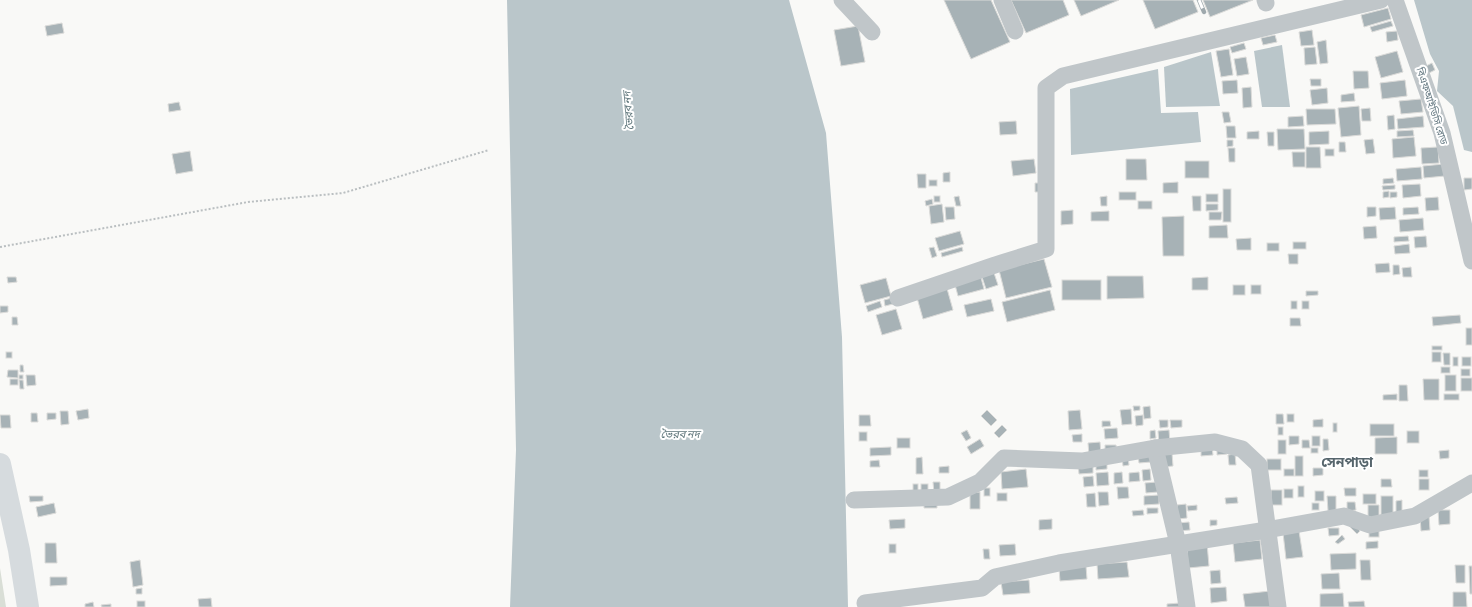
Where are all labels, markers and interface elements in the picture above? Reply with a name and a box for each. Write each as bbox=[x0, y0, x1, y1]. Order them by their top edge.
street label: বিএফআইডিসি রোড bbox=[1414, 65, 1450, 147]
water label: ভৈরব নদ bbox=[619, 89, 636, 131]
water label: ভৈরব নদ bbox=[660, 427, 701, 440]
district label: সেনপাড়া bbox=[1321, 454, 1374, 470]

